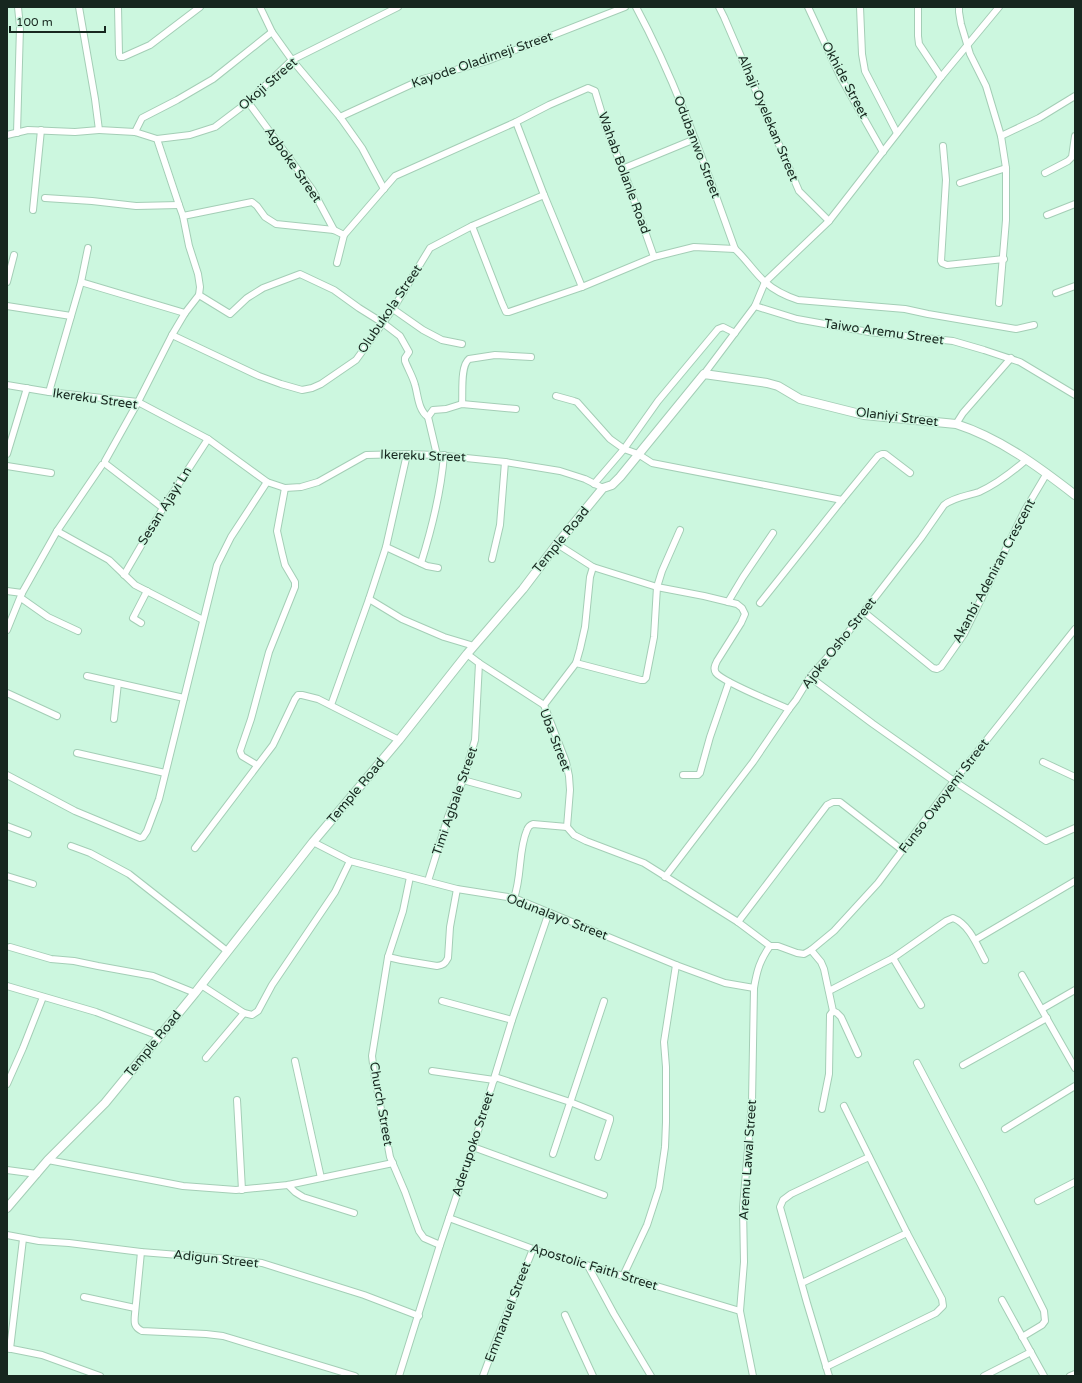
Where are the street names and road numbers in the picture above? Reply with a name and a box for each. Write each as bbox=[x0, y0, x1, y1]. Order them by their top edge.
street label: Kayode Oladimeji Street bbox=[409, 28, 555, 92]
street label: Okhide Street bbox=[818, 39, 872, 121]
street label: Alhaji Oyelekan Street bbox=[734, 52, 802, 184]
street label: Okoji Street bbox=[235, 54, 301, 114]
street label: Odubanwo Street bbox=[670, 94, 724, 200]
street label: Wahab Bolanle Road bbox=[594, 110, 654, 236]
street label: Agboke Street bbox=[261, 124, 325, 206]
street label: Olubukola Street bbox=[354, 262, 426, 356]
street label: Taiwo Aremu Street bbox=[823, 316, 945, 348]
street label: Ikereku Street bbox=[52, 385, 139, 413]
street label: Olaniyi Street bbox=[855, 404, 939, 430]
street label: Ikereku Street bbox=[380, 447, 466, 465]
street label: Sesan Ajayi Ln bbox=[135, 464, 195, 548]
street label: Akanbi Adeniran Crescent bbox=[949, 496, 1039, 646]
street label: Temple Road bbox=[529, 503, 593, 577]
street label: Ajoke Osho Street bbox=[798, 594, 880, 692]
street label: Uba Street bbox=[536, 706, 574, 774]
street label: Funso Owoyemi Street bbox=[896, 736, 992, 856]
street label: Timi Agbale Street bbox=[429, 744, 481, 857]
street label: Temple Road bbox=[324, 755, 388, 827]
street label: Odunalayo Street bbox=[504, 890, 610, 944]
street label: Temple Road bbox=[121, 1007, 185, 1081]
street label: Church Street bbox=[366, 1061, 396, 1147]
street label: Aderupoko Street bbox=[448, 1089, 498, 1199]
street label: Aremu Lawal Street bbox=[736, 1099, 760, 1221]
street label: Apostolic Faith Street bbox=[528, 1240, 660, 1294]
street label: Adigun Street bbox=[173, 1247, 259, 1271]
street label: Emmanuel Street bbox=[481, 1259, 535, 1364]

